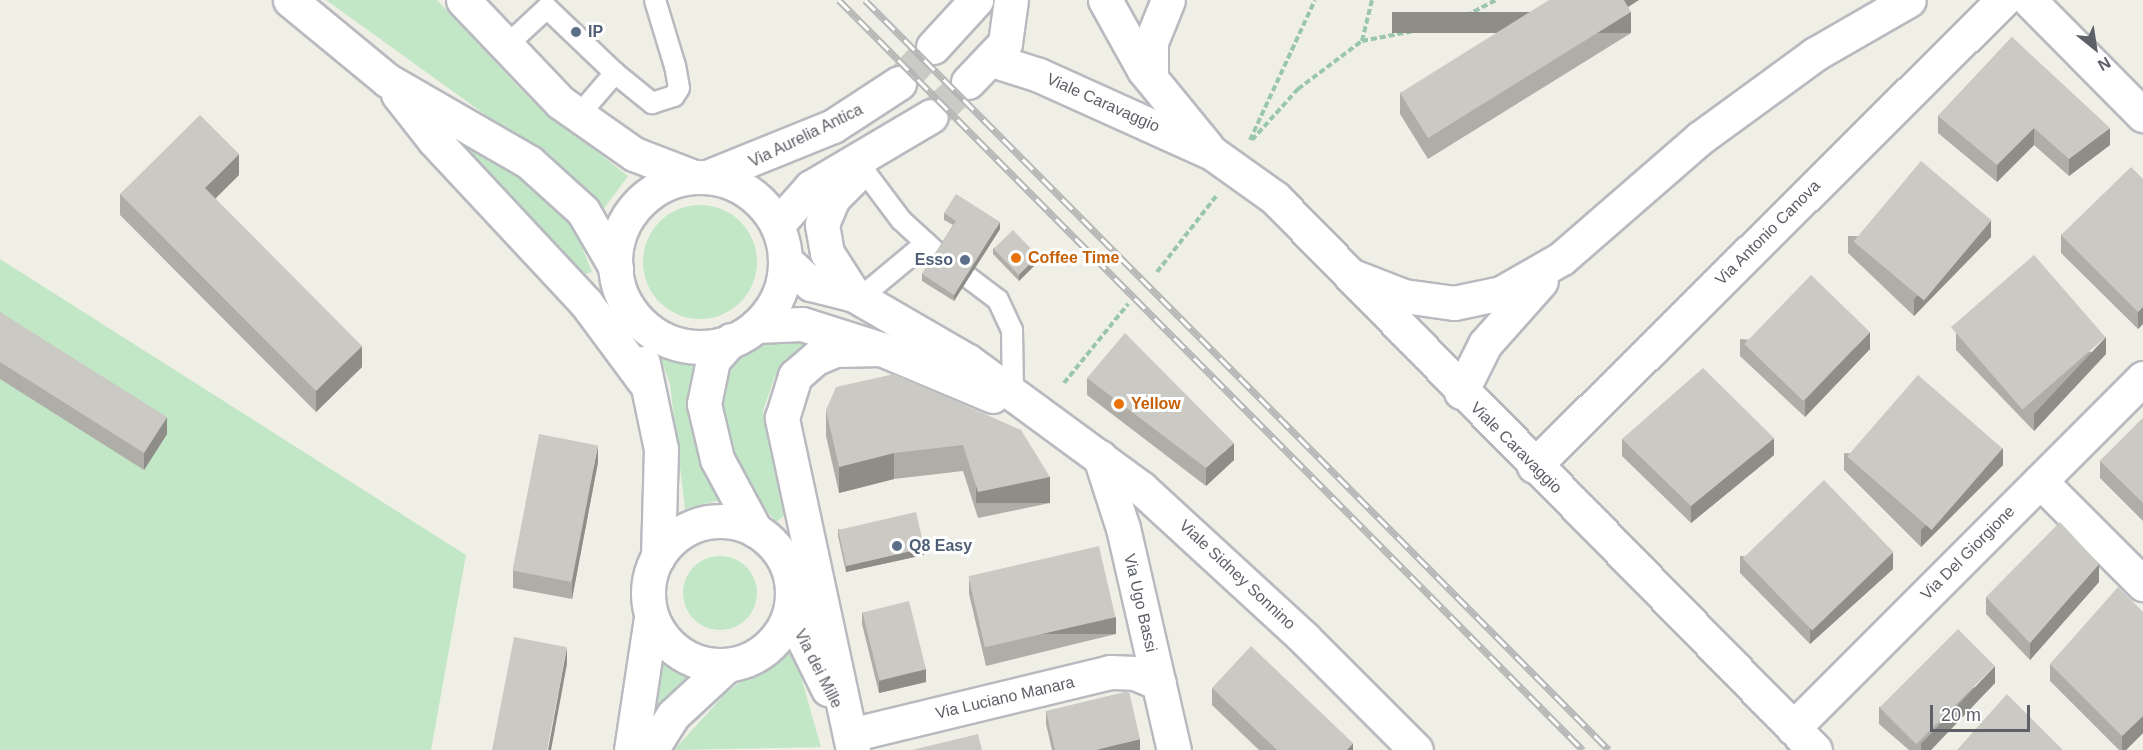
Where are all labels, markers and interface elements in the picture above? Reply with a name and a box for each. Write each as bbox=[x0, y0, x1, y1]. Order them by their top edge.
north arrow bbox=[2065, 18, 2125, 78]
place label: IP bbox=[588, 22, 603, 42]
marker: IP bbox=[569, 25, 583, 39]
text: N bbox=[2095, 54, 2114, 74]
street label: Viale Caravaggio bbox=[1044, 70, 1162, 136]
street label: Via Aurelia Antica bbox=[745, 100, 867, 172]
street label: Via Antonio Canova bbox=[1711, 176, 1825, 290]
place label: Coffee Time bbox=[1028, 248, 1119, 268]
place label: Esso bbox=[915, 250, 953, 270]
marker: Coffee Time bbox=[1009, 251, 1023, 265]
marker: Esso bbox=[958, 253, 972, 267]
place label: Yellow bbox=[1131, 394, 1181, 414]
marker: Yellow bbox=[1112, 397, 1126, 411]
street label: Viale Caravaggio bbox=[1466, 398, 1566, 498]
street label: Via Del Giorgione bbox=[1917, 502, 2019, 604]
street label: Viale Sidney Sonnino bbox=[1175, 516, 1299, 634]
place label: Q8 Easy bbox=[909, 536, 972, 556]
marker: Q8 Easy bbox=[890, 539, 904, 553]
street label: Via Ugo Bassi bbox=[1119, 552, 1161, 654]
street label: Via dei Mille bbox=[790, 626, 846, 712]
street label: Via Luciano Manara bbox=[934, 673, 1076, 723]
scale bar bbox=[1933, 693, 2034, 731]
text: 20 m bbox=[1941, 705, 1981, 725]

